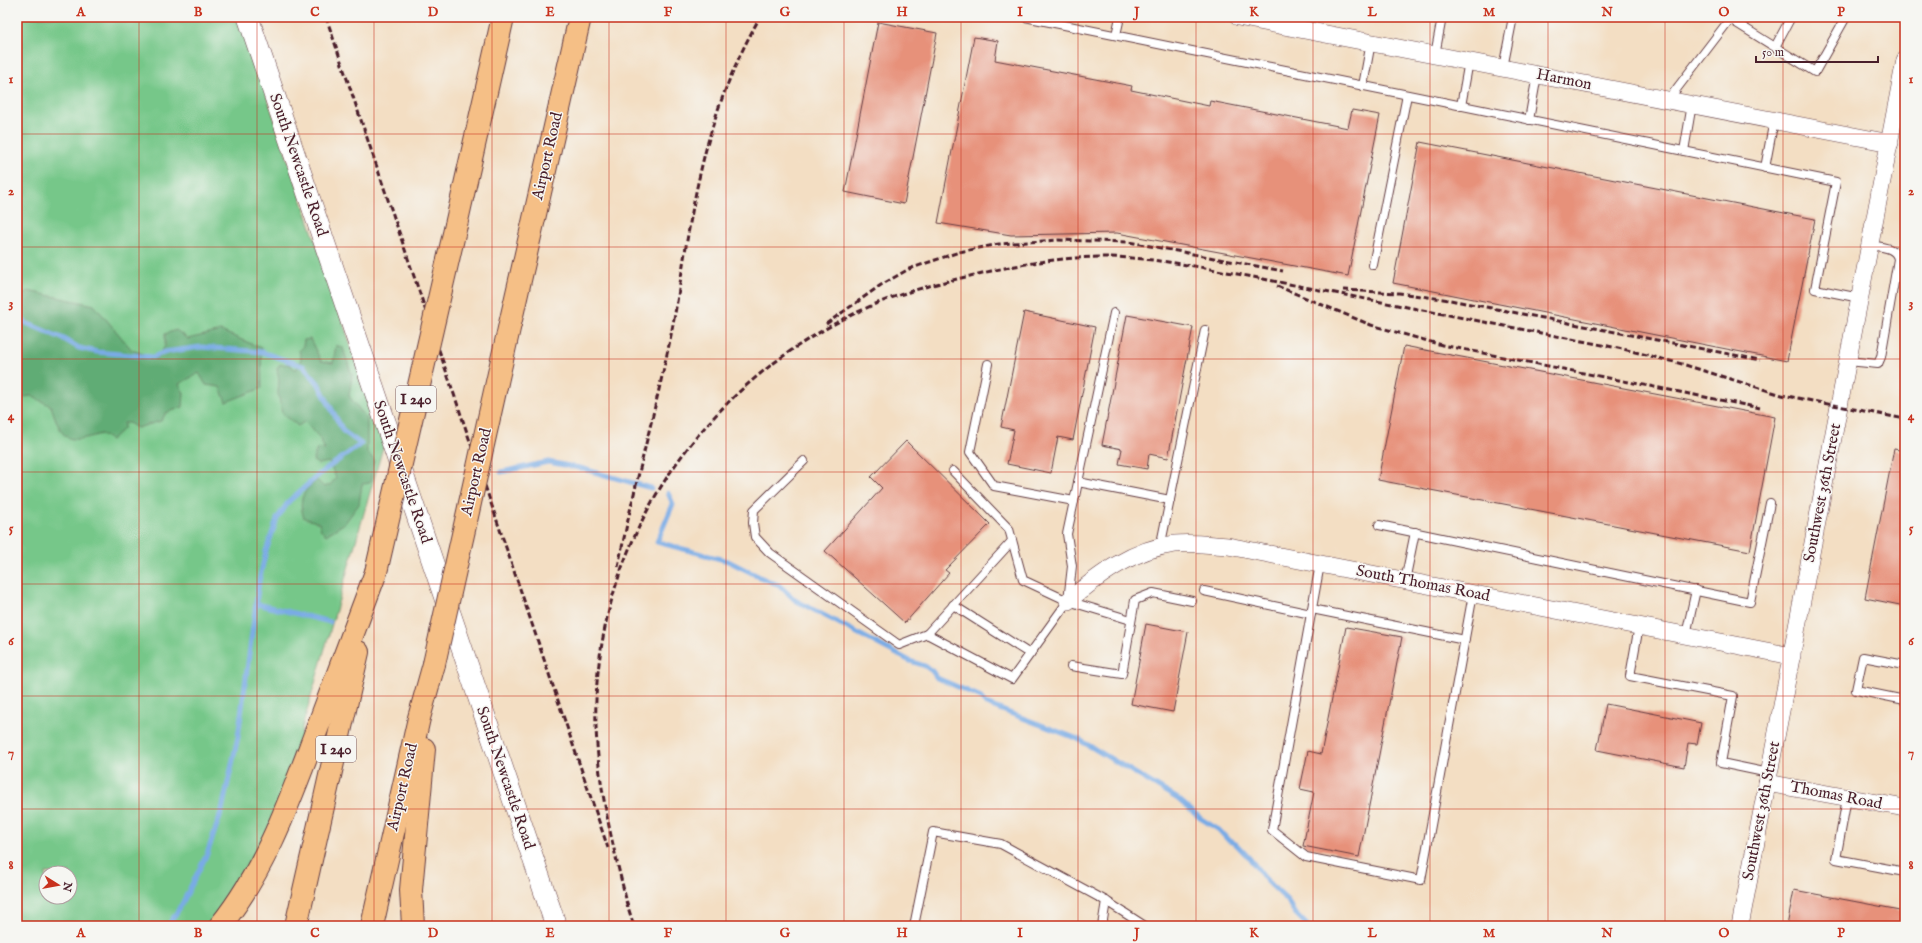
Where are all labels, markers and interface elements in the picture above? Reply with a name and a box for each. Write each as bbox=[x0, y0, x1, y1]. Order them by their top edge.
text: A bbox=[76, 4, 87, 21]
text: B bbox=[194, 4, 203, 21]
text: C bbox=[310, 4, 320, 21]
text: D bbox=[428, 4, 439, 21]
text: E bbox=[545, 4, 555, 21]
text: F bbox=[664, 4, 673, 21]
text: G bbox=[780, 4, 791, 21]
text: H bbox=[896, 4, 908, 21]
text: I bbox=[1017, 4, 1023, 21]
text: J bbox=[1132, 4, 1140, 21]
text: K bbox=[1249, 4, 1259, 21]
text: L bbox=[1366, 4, 1377, 21]
text: M bbox=[1483, 4, 1496, 21]
text: N bbox=[1600, 4, 1613, 21]
text: O bbox=[1719, 4, 1730, 21]
text: P bbox=[1837, 4, 1845, 21]
scale bar bbox=[1756, 38, 1878, 64]
text: 50 m bbox=[1762, 45, 1784, 60]
street label: Harmon bbox=[1535, 65, 1594, 95]
text: 1 bbox=[9, 71, 14, 88]
text: 1 bbox=[1909, 71, 1914, 88]
street label: South Newcastle Road bbox=[264, 91, 332, 240]
street label: Airport Road bbox=[528, 110, 568, 203]
text: 2 bbox=[8, 183, 14, 200]
text: 2 bbox=[1908, 183, 1914, 200]
text: 3 bbox=[9, 295, 14, 312]
text: 3 bbox=[1909, 295, 1914, 312]
road number: I 240 bbox=[396, 386, 436, 412]
street label: South Newcastle Road bbox=[368, 398, 436, 547]
text: 4 bbox=[8, 408, 15, 425]
text: 4 bbox=[1908, 408, 1915, 425]
street label: Southwest 36th Street bbox=[1800, 421, 1846, 564]
street label: Airport Road bbox=[457, 426, 497, 519]
text: 5 bbox=[9, 520, 14, 537]
text: 5 bbox=[1909, 520, 1914, 537]
street label: South Thomas Road bbox=[1354, 561, 1492, 607]
text: 6 bbox=[8, 633, 14, 650]
text: 6 bbox=[1908, 633, 1914, 650]
street label: South Newcastle Road bbox=[471, 704, 539, 853]
road number: I 240 bbox=[316, 736, 356, 762]
street label: Southwest 36th Street bbox=[1739, 739, 1785, 882]
street label: Airport Road bbox=[383, 741, 423, 834]
text: 7 bbox=[8, 745, 14, 762]
text: 7 bbox=[1908, 745, 1914, 762]
street label: Thomas Road bbox=[1788, 777, 1884, 815]
text: 8 bbox=[8, 857, 14, 874]
text: 8 bbox=[1908, 857, 1914, 874]
north arrow bbox=[38, 865, 78, 905]
text: N bbox=[59, 880, 75, 893]
text: A bbox=[76, 925, 87, 942]
text: B bbox=[194, 925, 203, 942]
text: C bbox=[310, 925, 320, 942]
text: D bbox=[428, 925, 439, 942]
text: E bbox=[545, 925, 555, 942]
text: F bbox=[664, 925, 673, 942]
text: G bbox=[780, 925, 791, 942]
text: H bbox=[896, 925, 908, 942]
text: I bbox=[1017, 925, 1023, 942]
text: J bbox=[1132, 925, 1140, 942]
text: K bbox=[1249, 925, 1259, 942]
text: L bbox=[1366, 925, 1377, 942]
text: M bbox=[1483, 925, 1496, 942]
text: N bbox=[1600, 925, 1613, 942]
text: O bbox=[1719, 925, 1730, 942]
text: P bbox=[1837, 925, 1845, 942]

